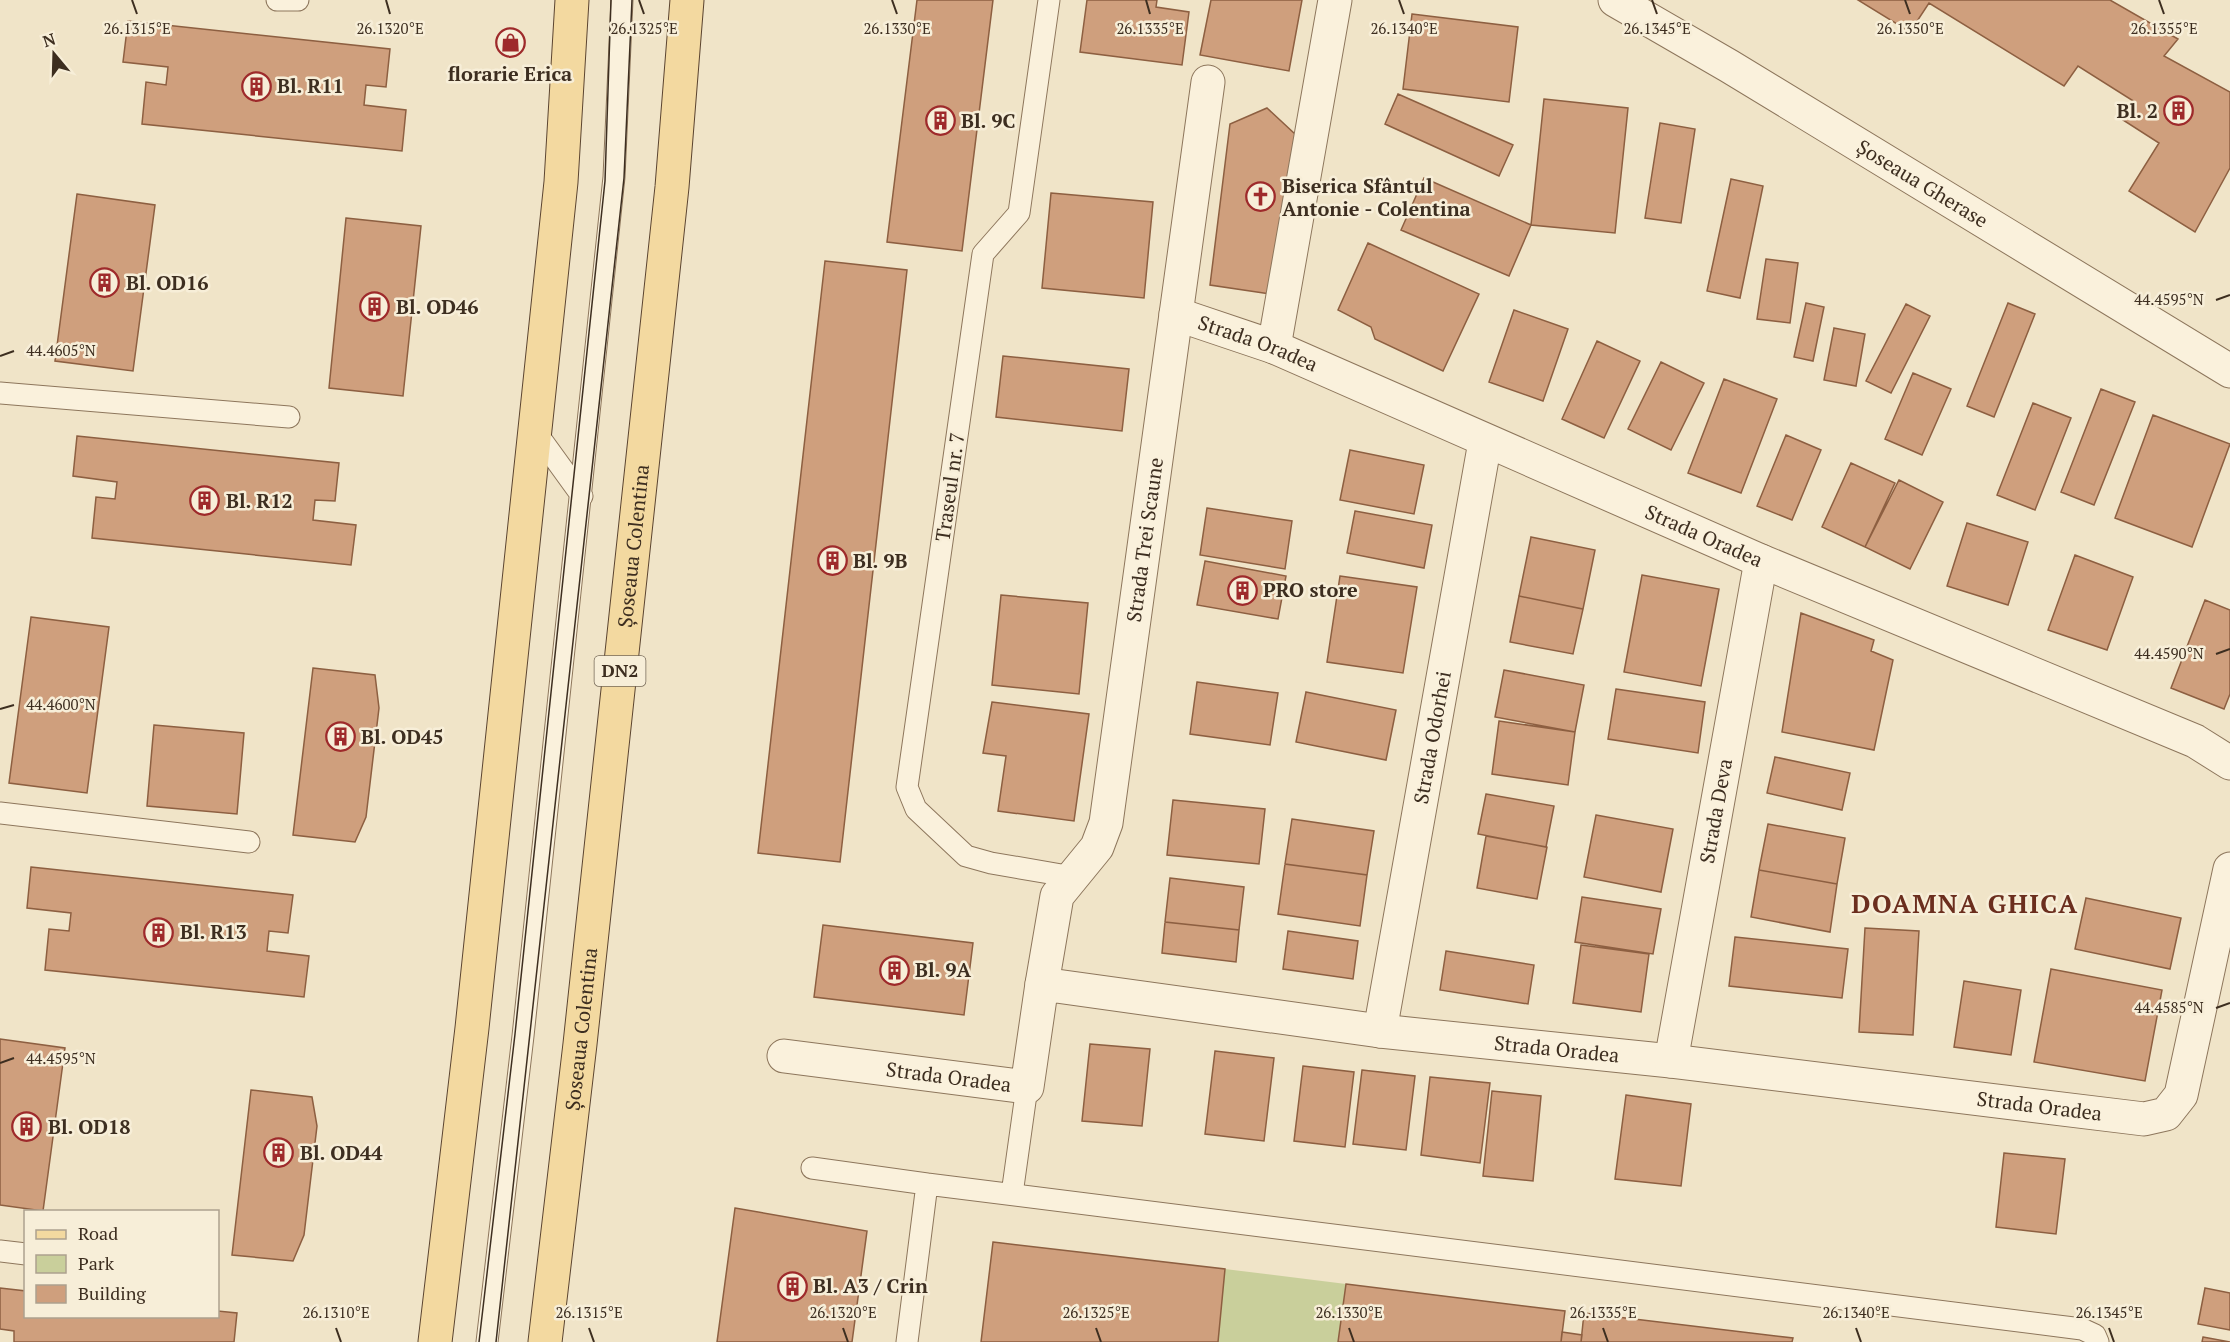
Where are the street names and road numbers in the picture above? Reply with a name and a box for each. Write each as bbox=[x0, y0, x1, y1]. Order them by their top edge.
street label: Șoseaua Gherase bbox=[1852, 133, 1993, 234]
street label: Strada Oradea bbox=[1195, 308, 1322, 378]
street label: Traseul nr. 7 bbox=[929, 431, 971, 543]
street label: Strada Trei Scaune bbox=[1120, 456, 1169, 624]
street label: Șoseaua Colentina bbox=[611, 463, 655, 629]
street label: Strada Oradea bbox=[1641, 498, 1767, 573]
road number: DN2 bbox=[594, 656, 646, 686]
street label: Strada Odorhei bbox=[1407, 669, 1457, 806]
street label: Strada Deva bbox=[1693, 756, 1738, 866]
street label: Șoseaua Colentina bbox=[558, 946, 603, 1112]
street label: Strada Oradea bbox=[1493, 1029, 1621, 1069]
street label: Strada Oradea bbox=[885, 1055, 1013, 1098]
street label: Strada Oradea bbox=[1975, 1085, 2104, 1127]

